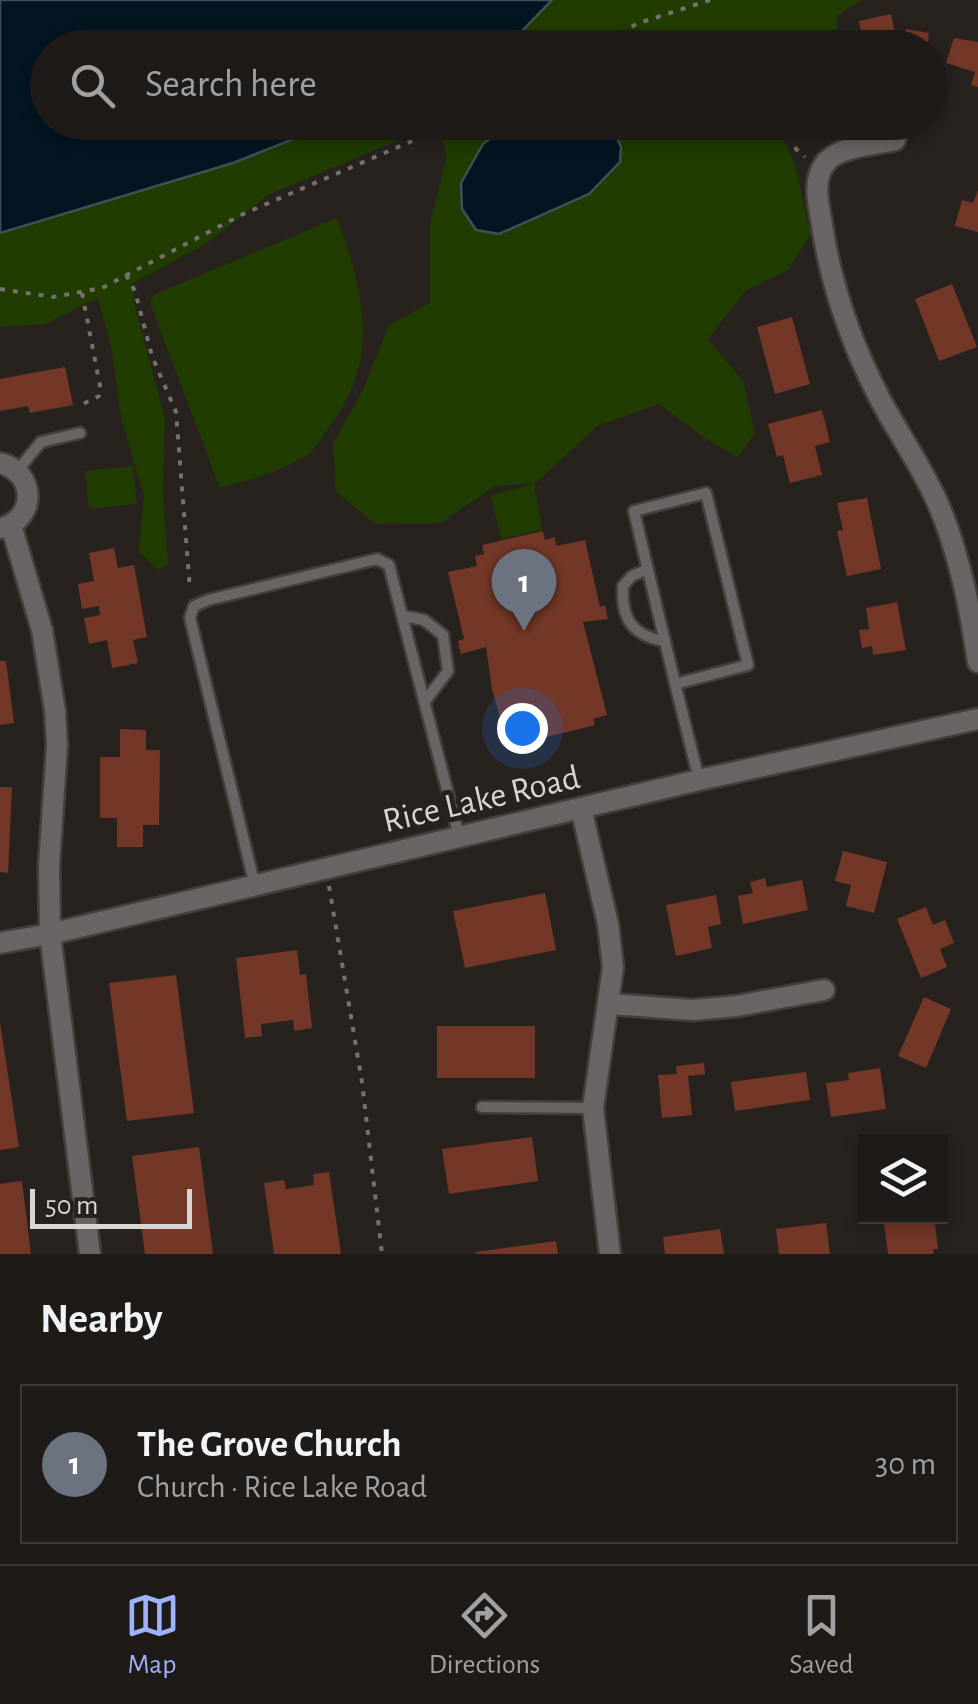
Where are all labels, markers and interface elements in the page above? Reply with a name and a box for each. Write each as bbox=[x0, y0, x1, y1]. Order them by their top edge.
search box bbox=[30, 30, 948, 140]
icon: search bbox=[65, 58, 120, 113]
text: Search here bbox=[145, 66, 317, 104]
pin: 1 bbox=[492, 548, 556, 631]
your location bbox=[497, 703, 548, 754]
street label: Rice Lake Road bbox=[380, 760, 583, 839]
map controls bbox=[858, 1134, 948, 1224]
button: layers bbox=[858, 1134, 948, 1224]
scale bar bbox=[30, 1184, 192, 1228]
text: 50 m bbox=[45, 1192, 99, 1220]
text: Nearby bbox=[40, 1298, 163, 1340]
text: The Grove Church bbox=[137, 1426, 401, 1464]
text: 1 bbox=[69, 1448, 80, 1480]
text: 30 m bbox=[875, 1448, 936, 1480]
text: Church · Rice Lake Road bbox=[137, 1471, 427, 1503]
tab: Map bbox=[125, 1588, 180, 1682]
tab: Directions bbox=[429, 1588, 540, 1682]
tab: Saved bbox=[789, 1588, 853, 1682]

